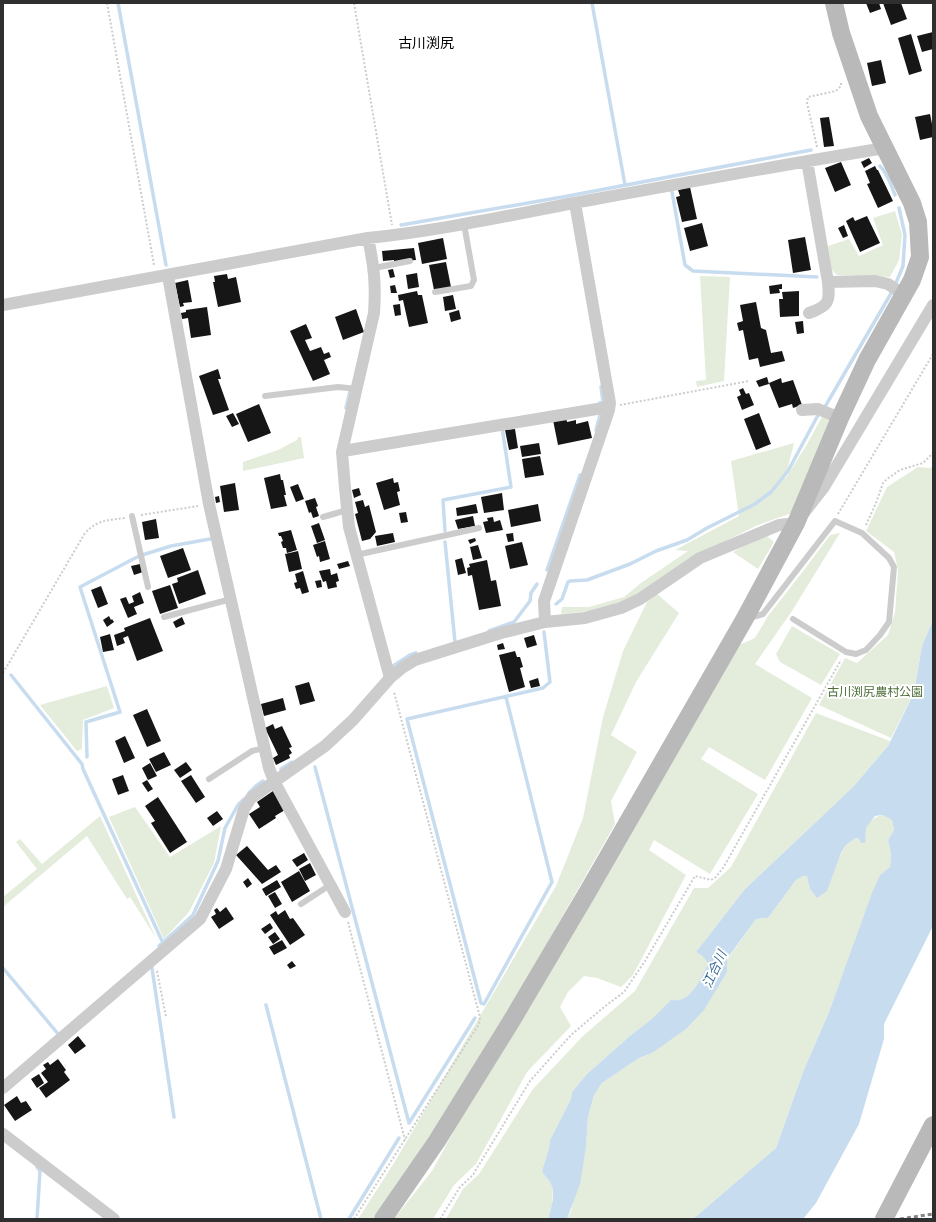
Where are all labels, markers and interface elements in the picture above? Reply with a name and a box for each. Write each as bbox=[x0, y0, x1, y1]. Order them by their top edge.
district label: 古川渕尻 bbox=[398, 34, 454, 54]
park label: 古川渕尻農村公園 bbox=[827, 684, 923, 701]
water label: 江合川 bbox=[699, 946, 732, 991]

